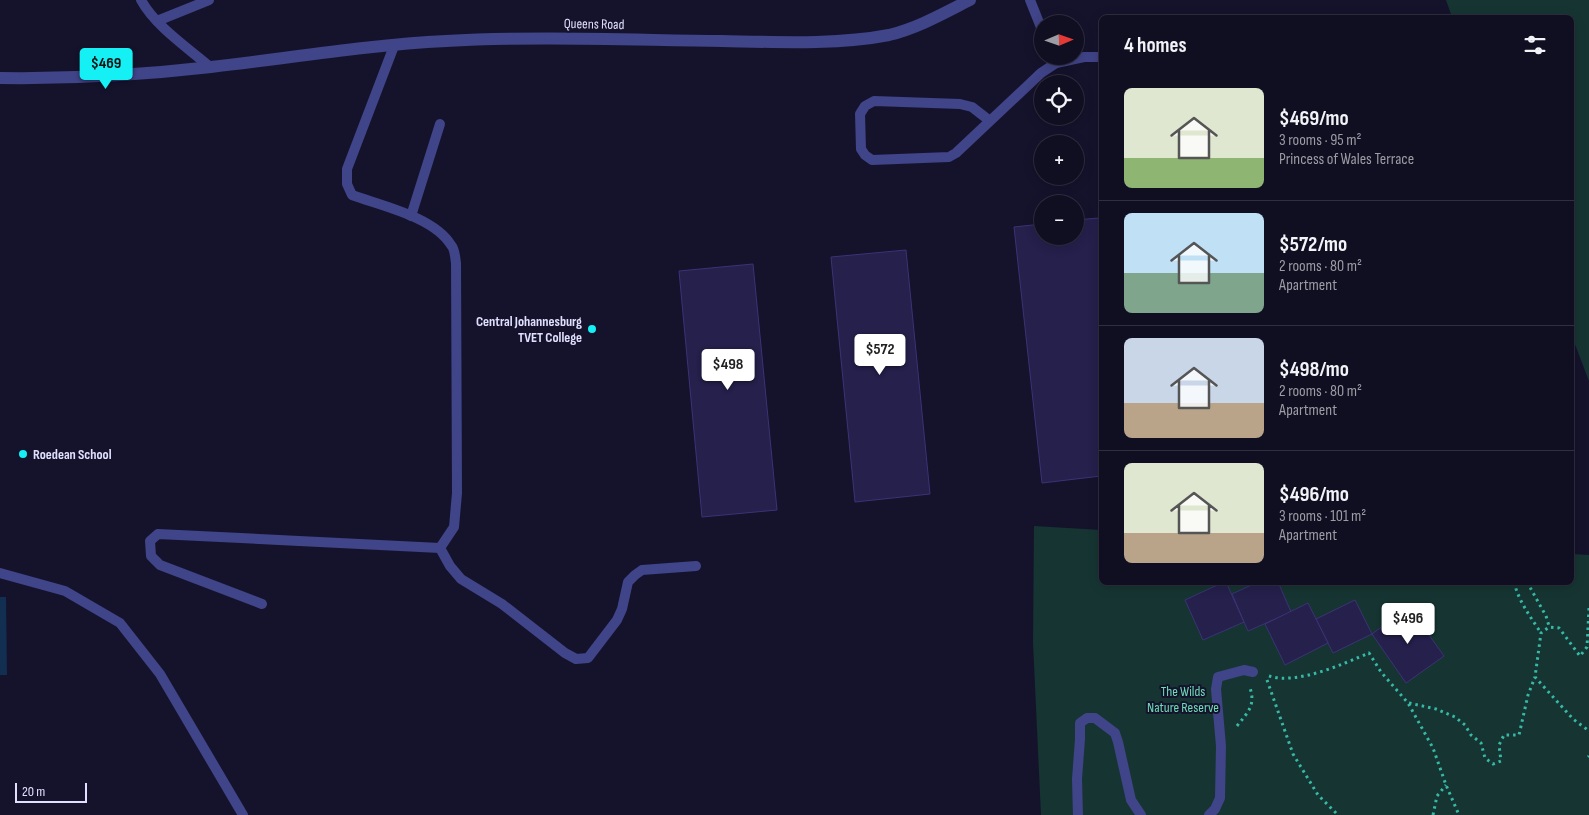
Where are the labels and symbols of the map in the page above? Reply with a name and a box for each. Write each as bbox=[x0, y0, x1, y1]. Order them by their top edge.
street label: Queens Road bbox=[564, 15, 625, 33]
north arrow bbox=[1034, 15, 1084, 65]
pin: $469 bbox=[76, 48, 136, 90]
place label: Central Johannesburg TVET College bbox=[476, 313, 582, 346]
marker: Central Johannesburg TVET College bbox=[586, 323, 598, 335]
pin: $572 bbox=[850, 334, 910, 376]
pin: $498 bbox=[698, 348, 758, 391]
place label: Roedean School bbox=[33, 446, 112, 463]
marker: Roedean School bbox=[17, 448, 29, 460]
pin: $496 bbox=[1378, 602, 1438, 645]
park label: The Wilds Nature Reserve bbox=[1147, 683, 1219, 716]
scale bar bbox=[15, 780, 88, 803]

